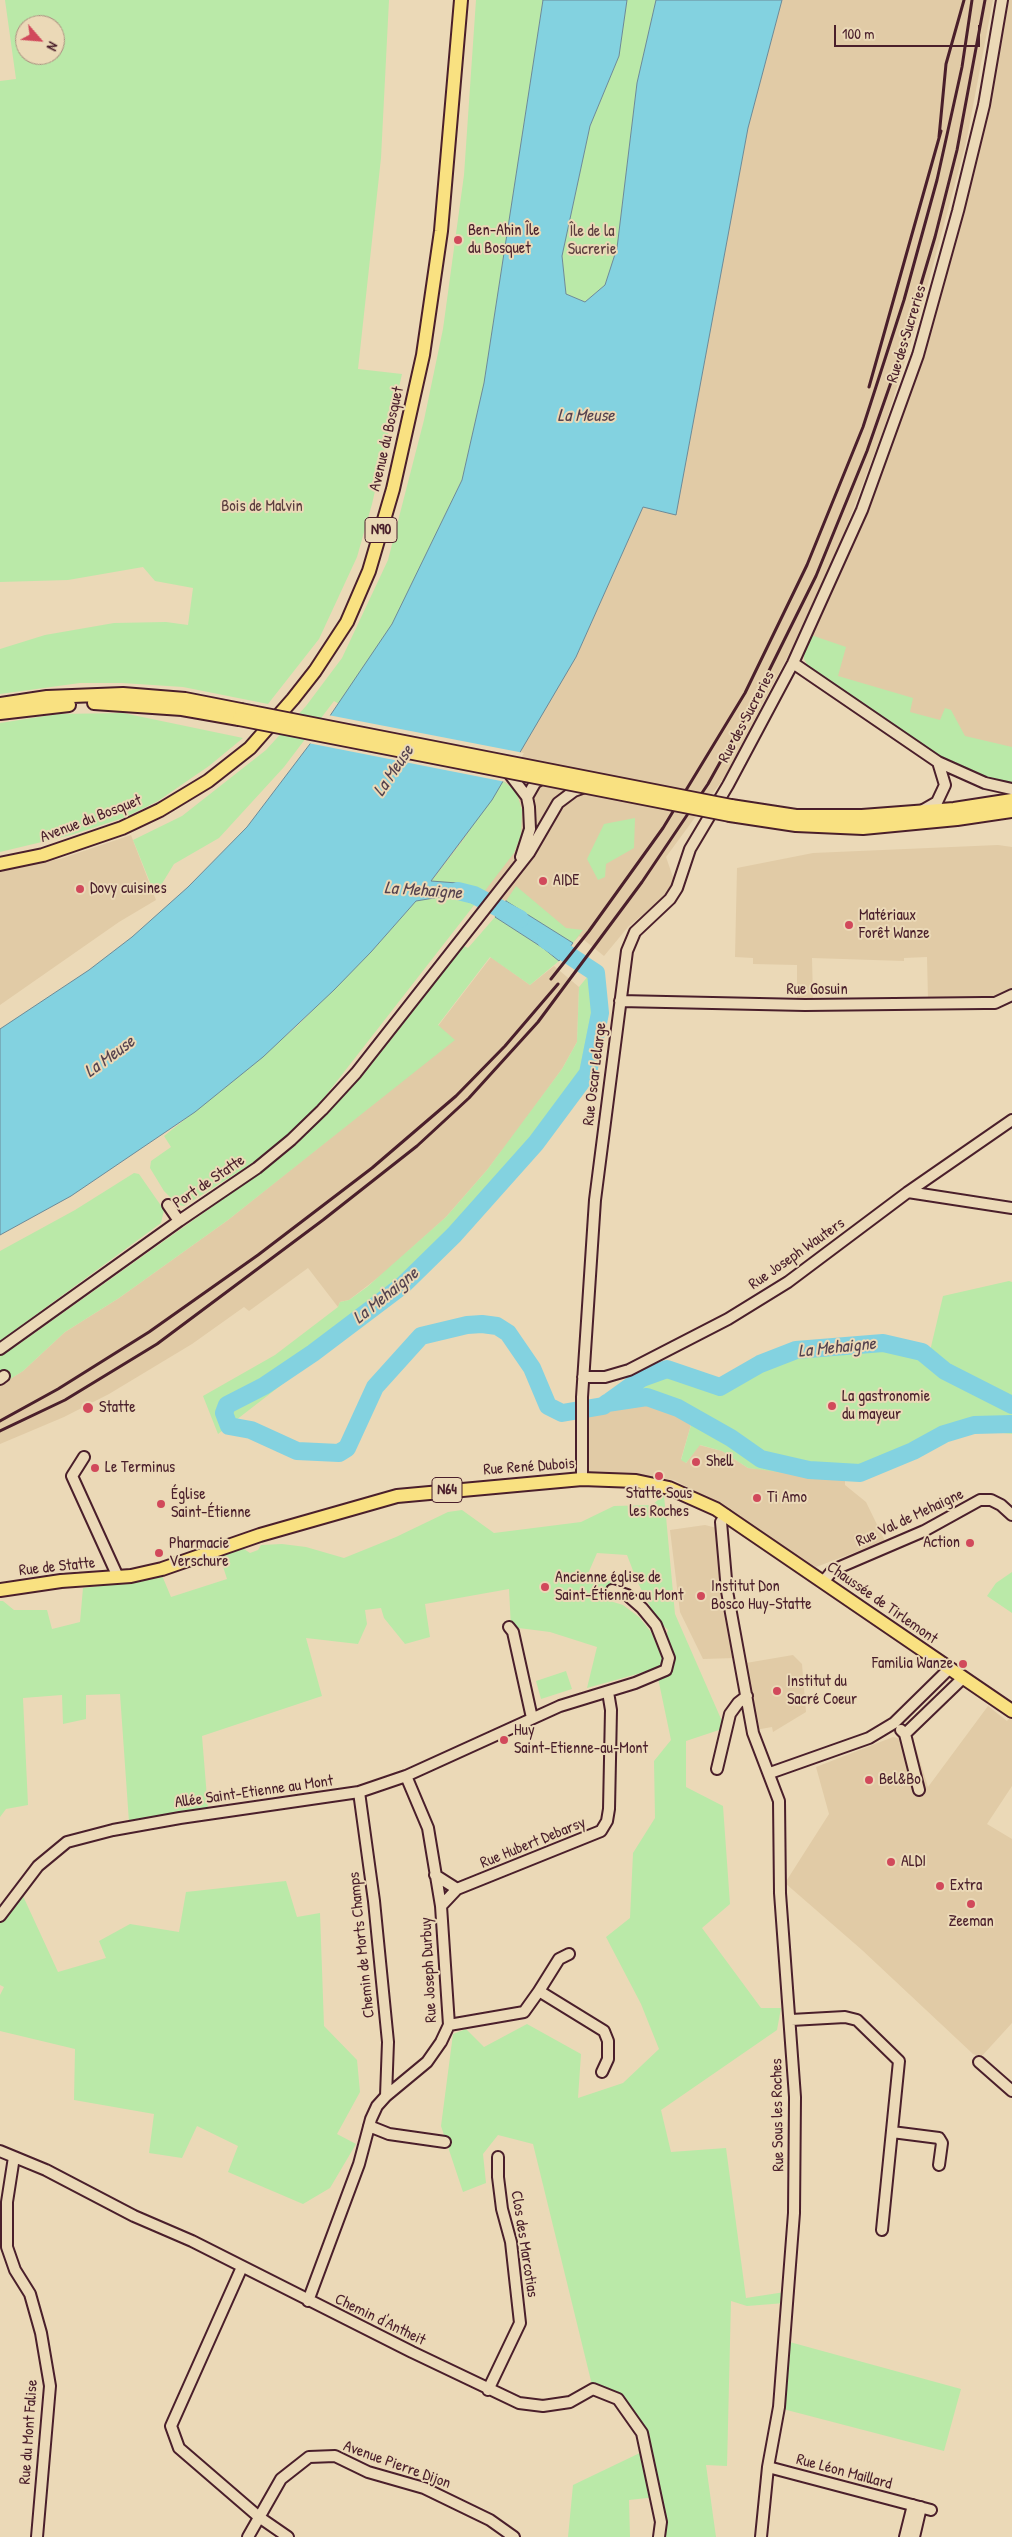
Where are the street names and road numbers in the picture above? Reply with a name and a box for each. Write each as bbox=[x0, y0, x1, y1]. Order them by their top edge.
street label: Rue des Sucreries bbox=[883, 283, 931, 385]
street label: Avenue du Bosquet bbox=[366, 385, 408, 493]
road number: N90 bbox=[365, 518, 397, 542]
street label: Rue des Sucreries bbox=[715, 668, 779, 766]
street label: Avenue du Bosquet bbox=[38, 791, 144, 847]
street label: Rue Gosuin bbox=[786, 980, 848, 1000]
street label: Rue Oscar Lelarge bbox=[579, 1021, 611, 1127]
street label: Port de Statte bbox=[170, 1151, 248, 1213]
street label: Rue Joseph Wauters bbox=[745, 1214, 849, 1294]
street label: Rue René Dubois bbox=[483, 1454, 575, 1480]
road number: N64 bbox=[432, 1478, 462, 1502]
street label: Rue Val de Mehaigne bbox=[853, 1485, 967, 1551]
street label: Rue de Statte bbox=[18, 1553, 96, 1581]
street label: Chaussée de Tirlemont bbox=[823, 1558, 941, 1648]
street label: Allée Saint-Etienne au Mont bbox=[174, 1771, 334, 1813]
street label: Rue Hubert Debarsy bbox=[478, 1813, 588, 1873]
street label: Chemin de Morts Champs bbox=[345, 1871, 379, 2019]
street label: Rue Joseph Durbuy bbox=[417, 1917, 441, 2023]
street label: Rue Sous les Roches bbox=[767, 2058, 789, 2172]
street label: Clos des Marcotias bbox=[506, 2189, 542, 2299]
street label: Chemin d'Antheit bbox=[331, 2290, 429, 2350]
street label: Rue du Mont Falise bbox=[16, 2379, 42, 2485]
street label: Avenue Pierre Dijon bbox=[341, 2437, 453, 2493]
street label: Rue Léon Maillard bbox=[794, 2450, 894, 2494]

